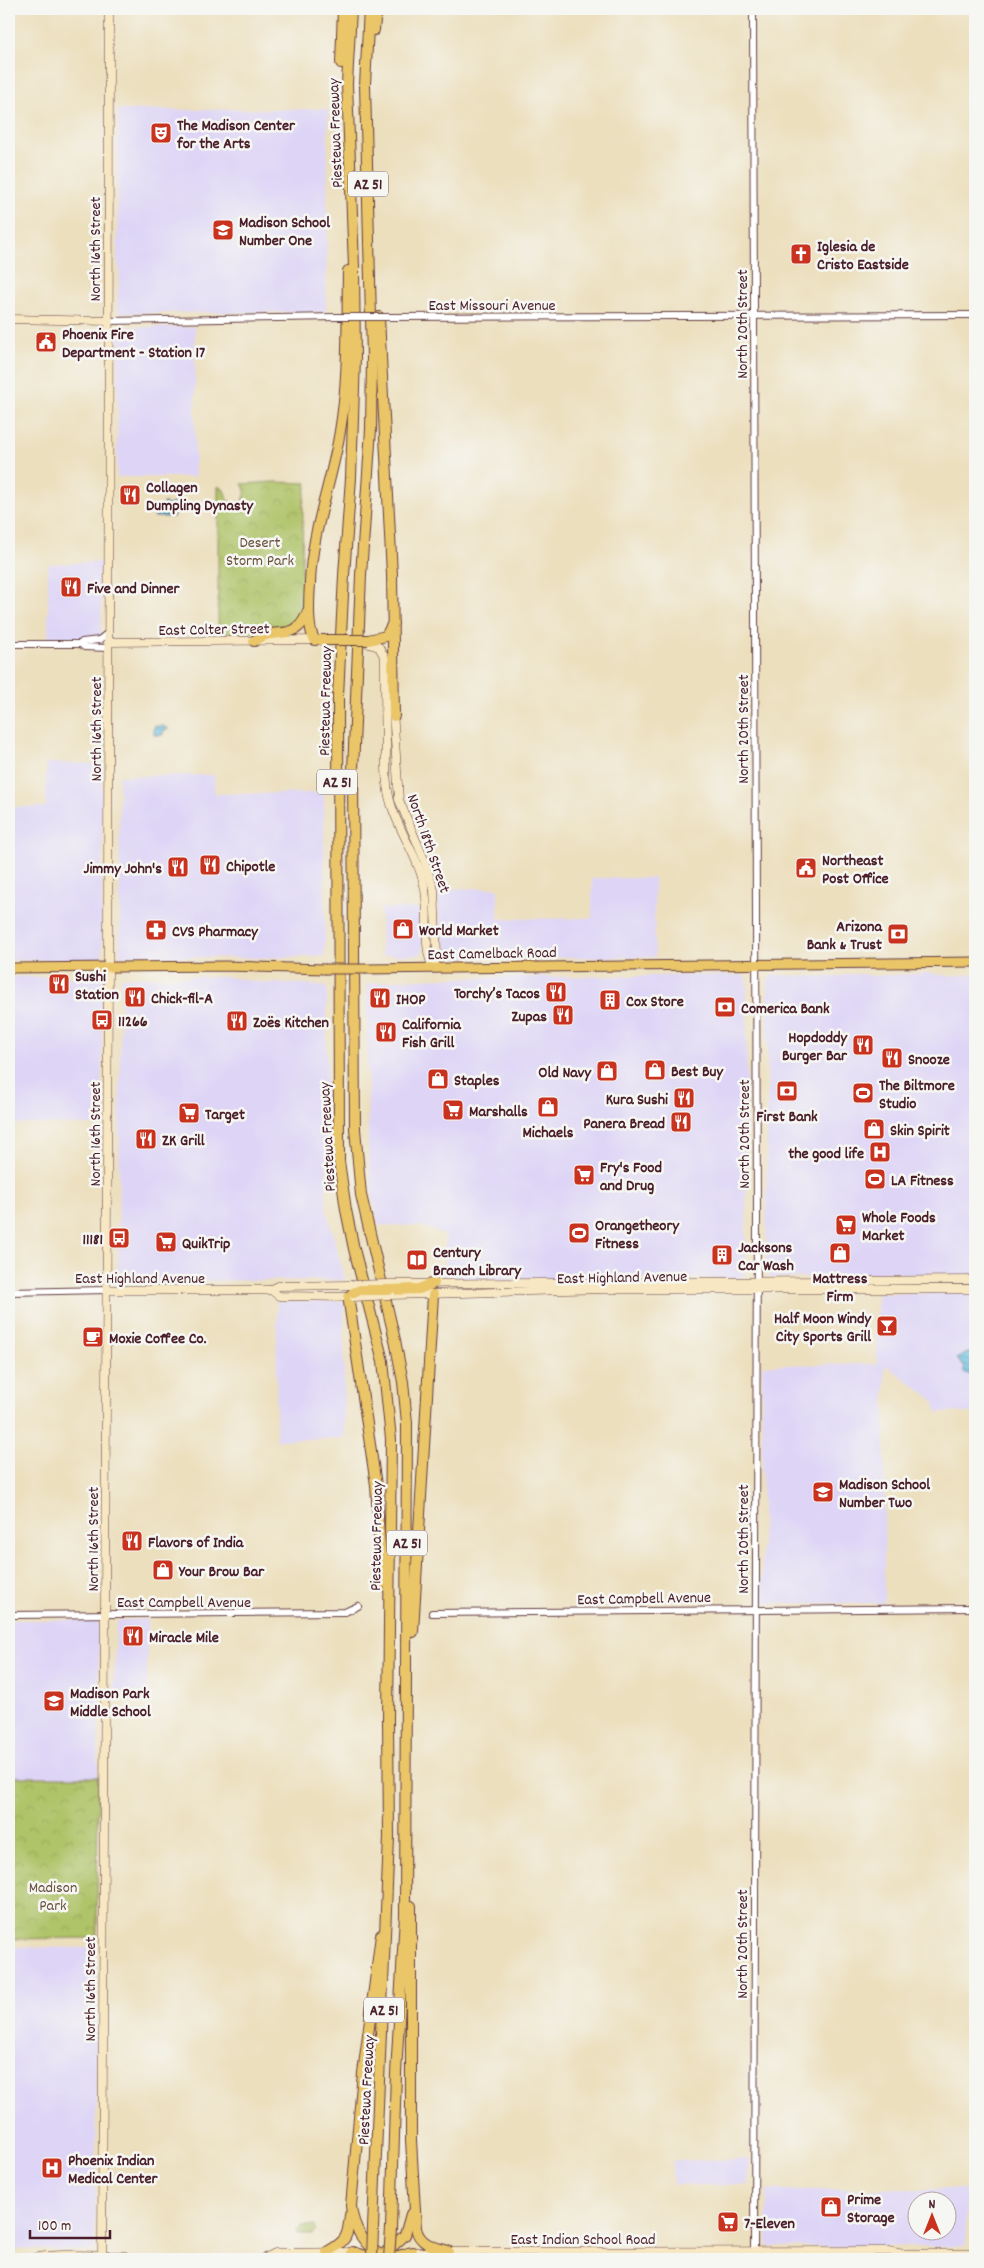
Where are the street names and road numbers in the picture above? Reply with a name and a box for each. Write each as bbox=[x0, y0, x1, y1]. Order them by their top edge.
street label: Piestewa Freeway bbox=[323, 77, 350, 188]
road number: AZ 51 bbox=[348, 172, 388, 196]
street label: North 16th Street bbox=[85, 196, 108, 301]
street label: North 20th Street bbox=[732, 269, 755, 379]
street label: East Missouri Avenue bbox=[428, 295, 556, 318]
street label: East Colter Street bbox=[158, 618, 270, 643]
street label: Piestewa Freeway bbox=[314, 645, 339, 756]
street label: North 20th Street bbox=[733, 674, 756, 784]
street label: North 16th Street bbox=[86, 676, 109, 781]
road number: AZ 51 bbox=[317, 770, 357, 794]
street label: North 18th Street bbox=[400, 791, 455, 897]
street label: East Camelback Road bbox=[427, 942, 557, 967]
street label: North 20th Street bbox=[734, 1079, 757, 1189]
street label: North 16th Street bbox=[85, 1081, 108, 1186]
street label: Piestewa Freeway bbox=[314, 1081, 343, 1192]
street label: East Highland Avenue bbox=[557, 1266, 687, 1291]
street label: East Highland Avenue bbox=[75, 1268, 205, 1291]
street label: Piestewa Freeway bbox=[365, 1480, 390, 1591]
street label: North 20th Street bbox=[733, 1484, 756, 1594]
street label: North 16th Street bbox=[83, 1486, 106, 1591]
road number: AZ 51 bbox=[387, 1530, 427, 1556]
street label: East Campbell Avenue bbox=[577, 1587, 711, 1612]
street label: East Campbell Avenue bbox=[117, 1592, 251, 1615]
street label: North 20th Street bbox=[732, 1889, 755, 1999]
street label: North 16th Street bbox=[80, 1936, 103, 2041]
road number: AZ 51 bbox=[364, 1998, 404, 2022]
street label: Piestewa Freeway bbox=[353, 2034, 382, 2146]
street label: East Indian School Road bbox=[511, 2229, 655, 2252]

